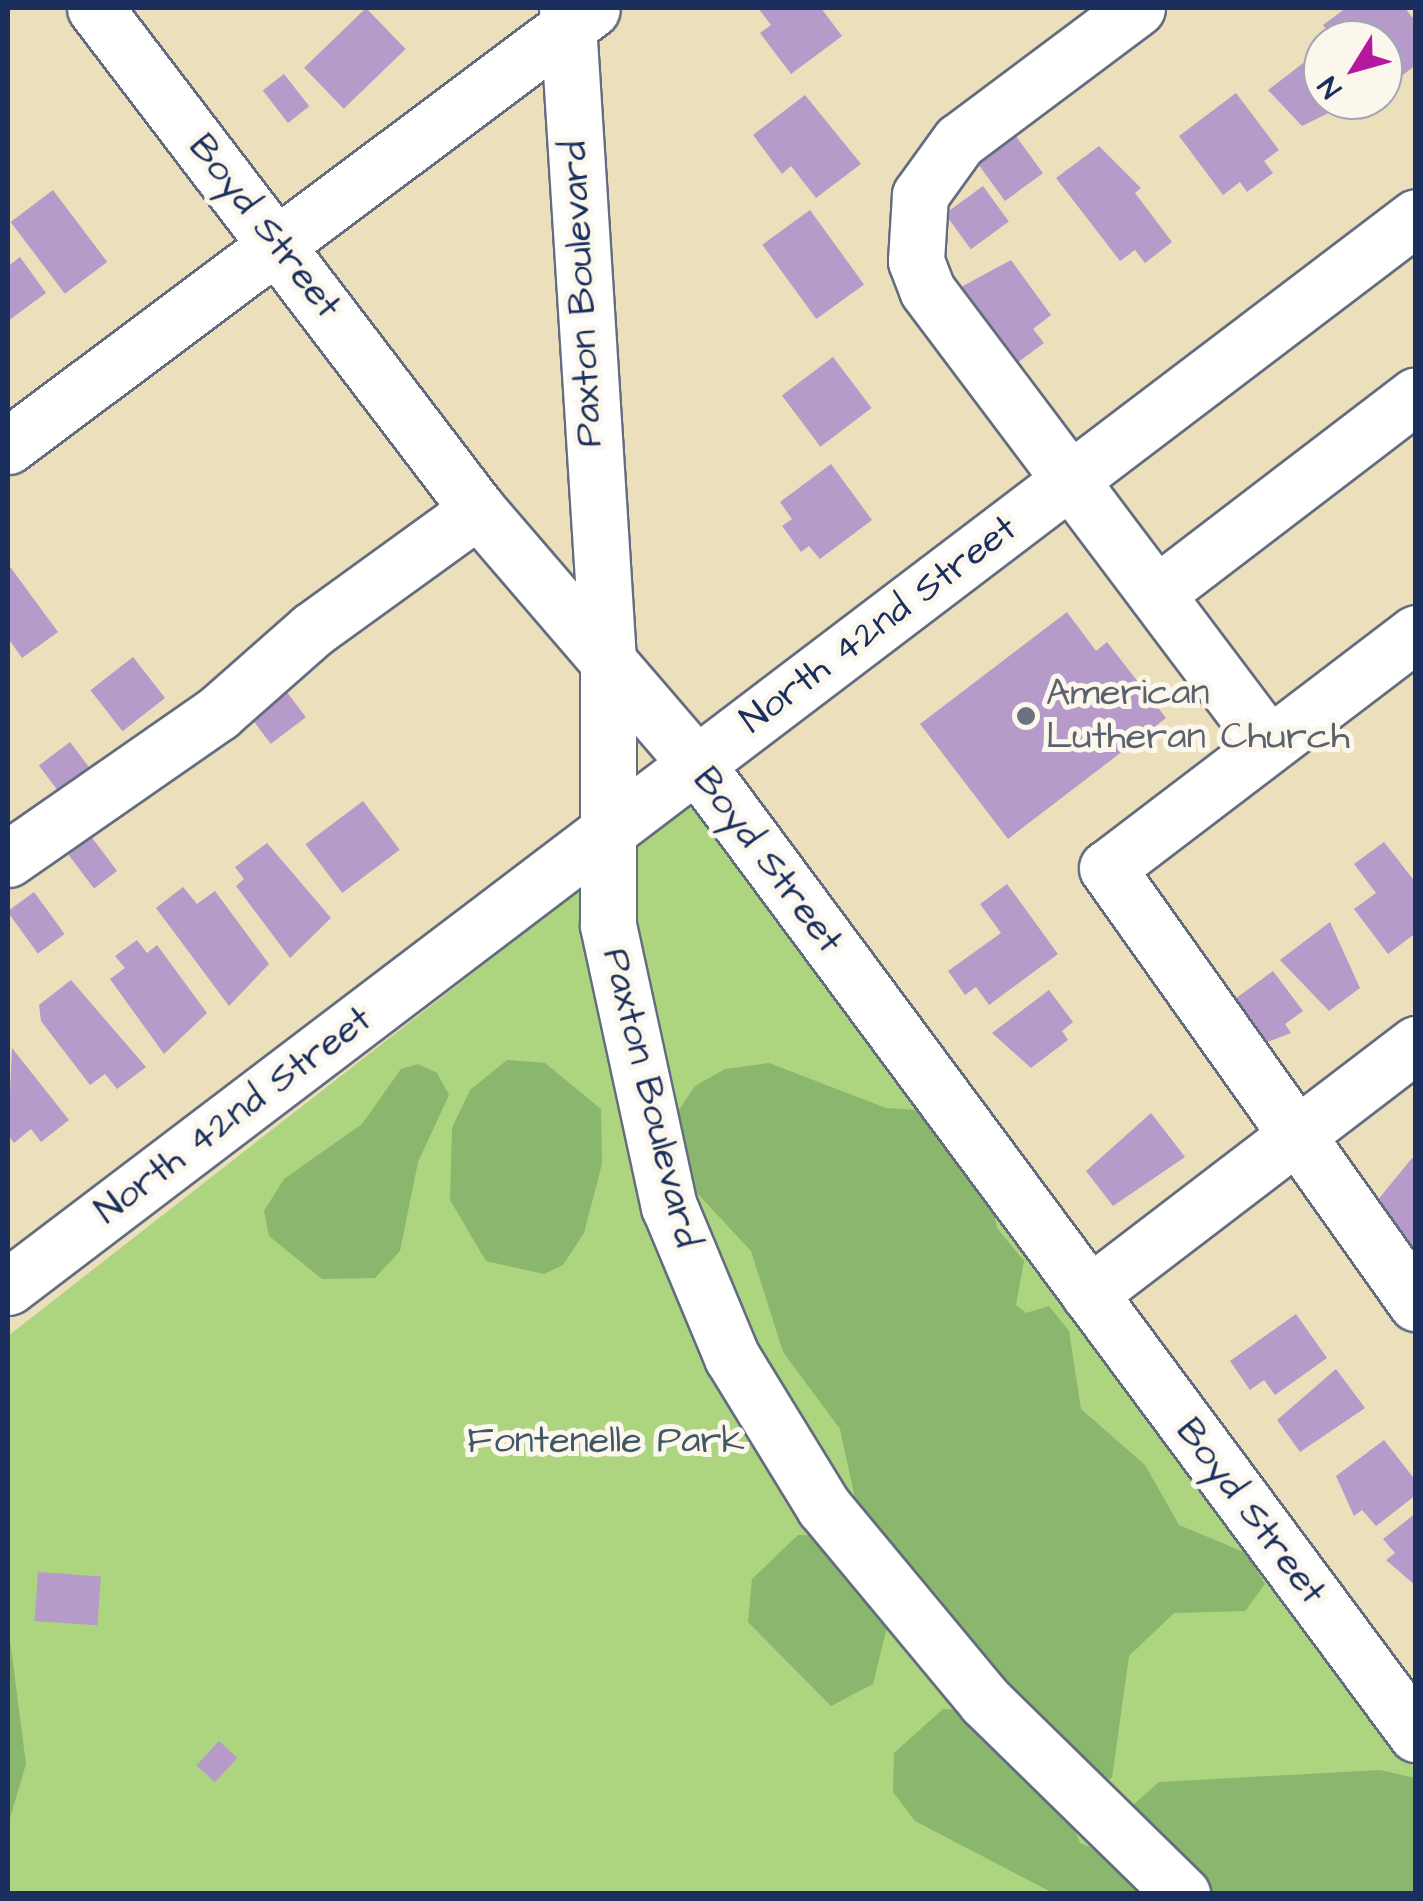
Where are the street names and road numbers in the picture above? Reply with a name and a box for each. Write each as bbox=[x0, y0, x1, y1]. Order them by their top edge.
street label: Boyd Street bbox=[178, 126, 350, 328]
street label: Paxton Boulevard bbox=[552, 140, 614, 448]
street label: North 42nd Street bbox=[732, 506, 1026, 744]
street label: Boyd Street bbox=[682, 759, 852, 963]
street label: Paxton Boulevard bbox=[591, 944, 709, 1252]
street label: North 42nd Street bbox=[87, 997, 381, 1235]
street label: Boyd Street bbox=[1165, 1410, 1335, 1614]

